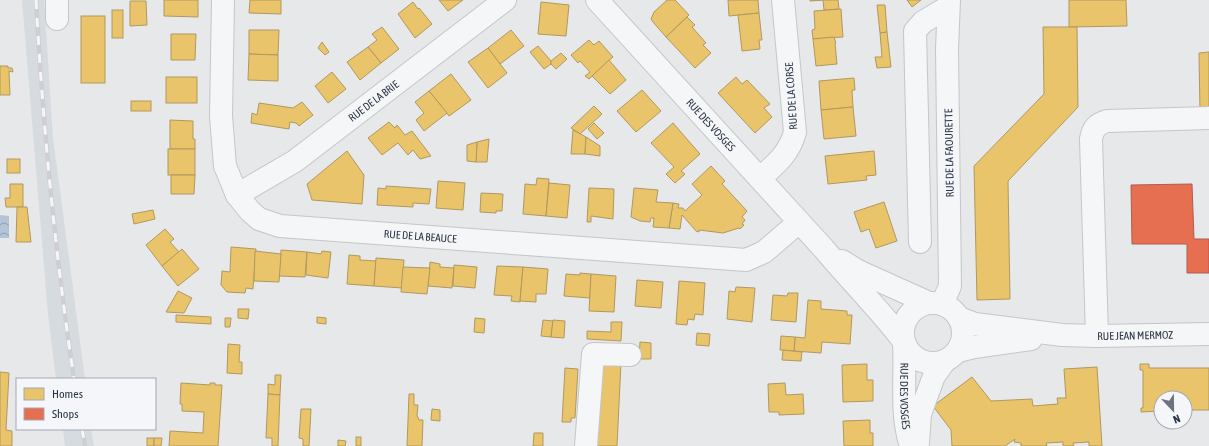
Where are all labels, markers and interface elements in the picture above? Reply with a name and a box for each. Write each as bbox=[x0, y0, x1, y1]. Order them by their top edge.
street label: RUE DE LA CORSE bbox=[783, 62, 799, 130]
street label: RUE DE LA BRIE bbox=[346, 78, 401, 124]
street label: RUE DES VOSGES bbox=[684, 96, 738, 154]
street label: RUE DE LA FAOURETTE bbox=[942, 108, 956, 197]
street label: RUE DE LA BEAUCE bbox=[383, 228, 458, 245]
street label: RUE JEAN MERMOZ bbox=[1097, 329, 1173, 342]
street label: RUE DES VOSGES bbox=[898, 363, 913, 431]
legend bbox=[16, 378, 156, 430]
text: Homes bbox=[52, 387, 83, 401]
north arrow bbox=[1153, 390, 1193, 430]
text: Shops bbox=[52, 407, 78, 421]
text: N bbox=[1171, 412, 1182, 426]

